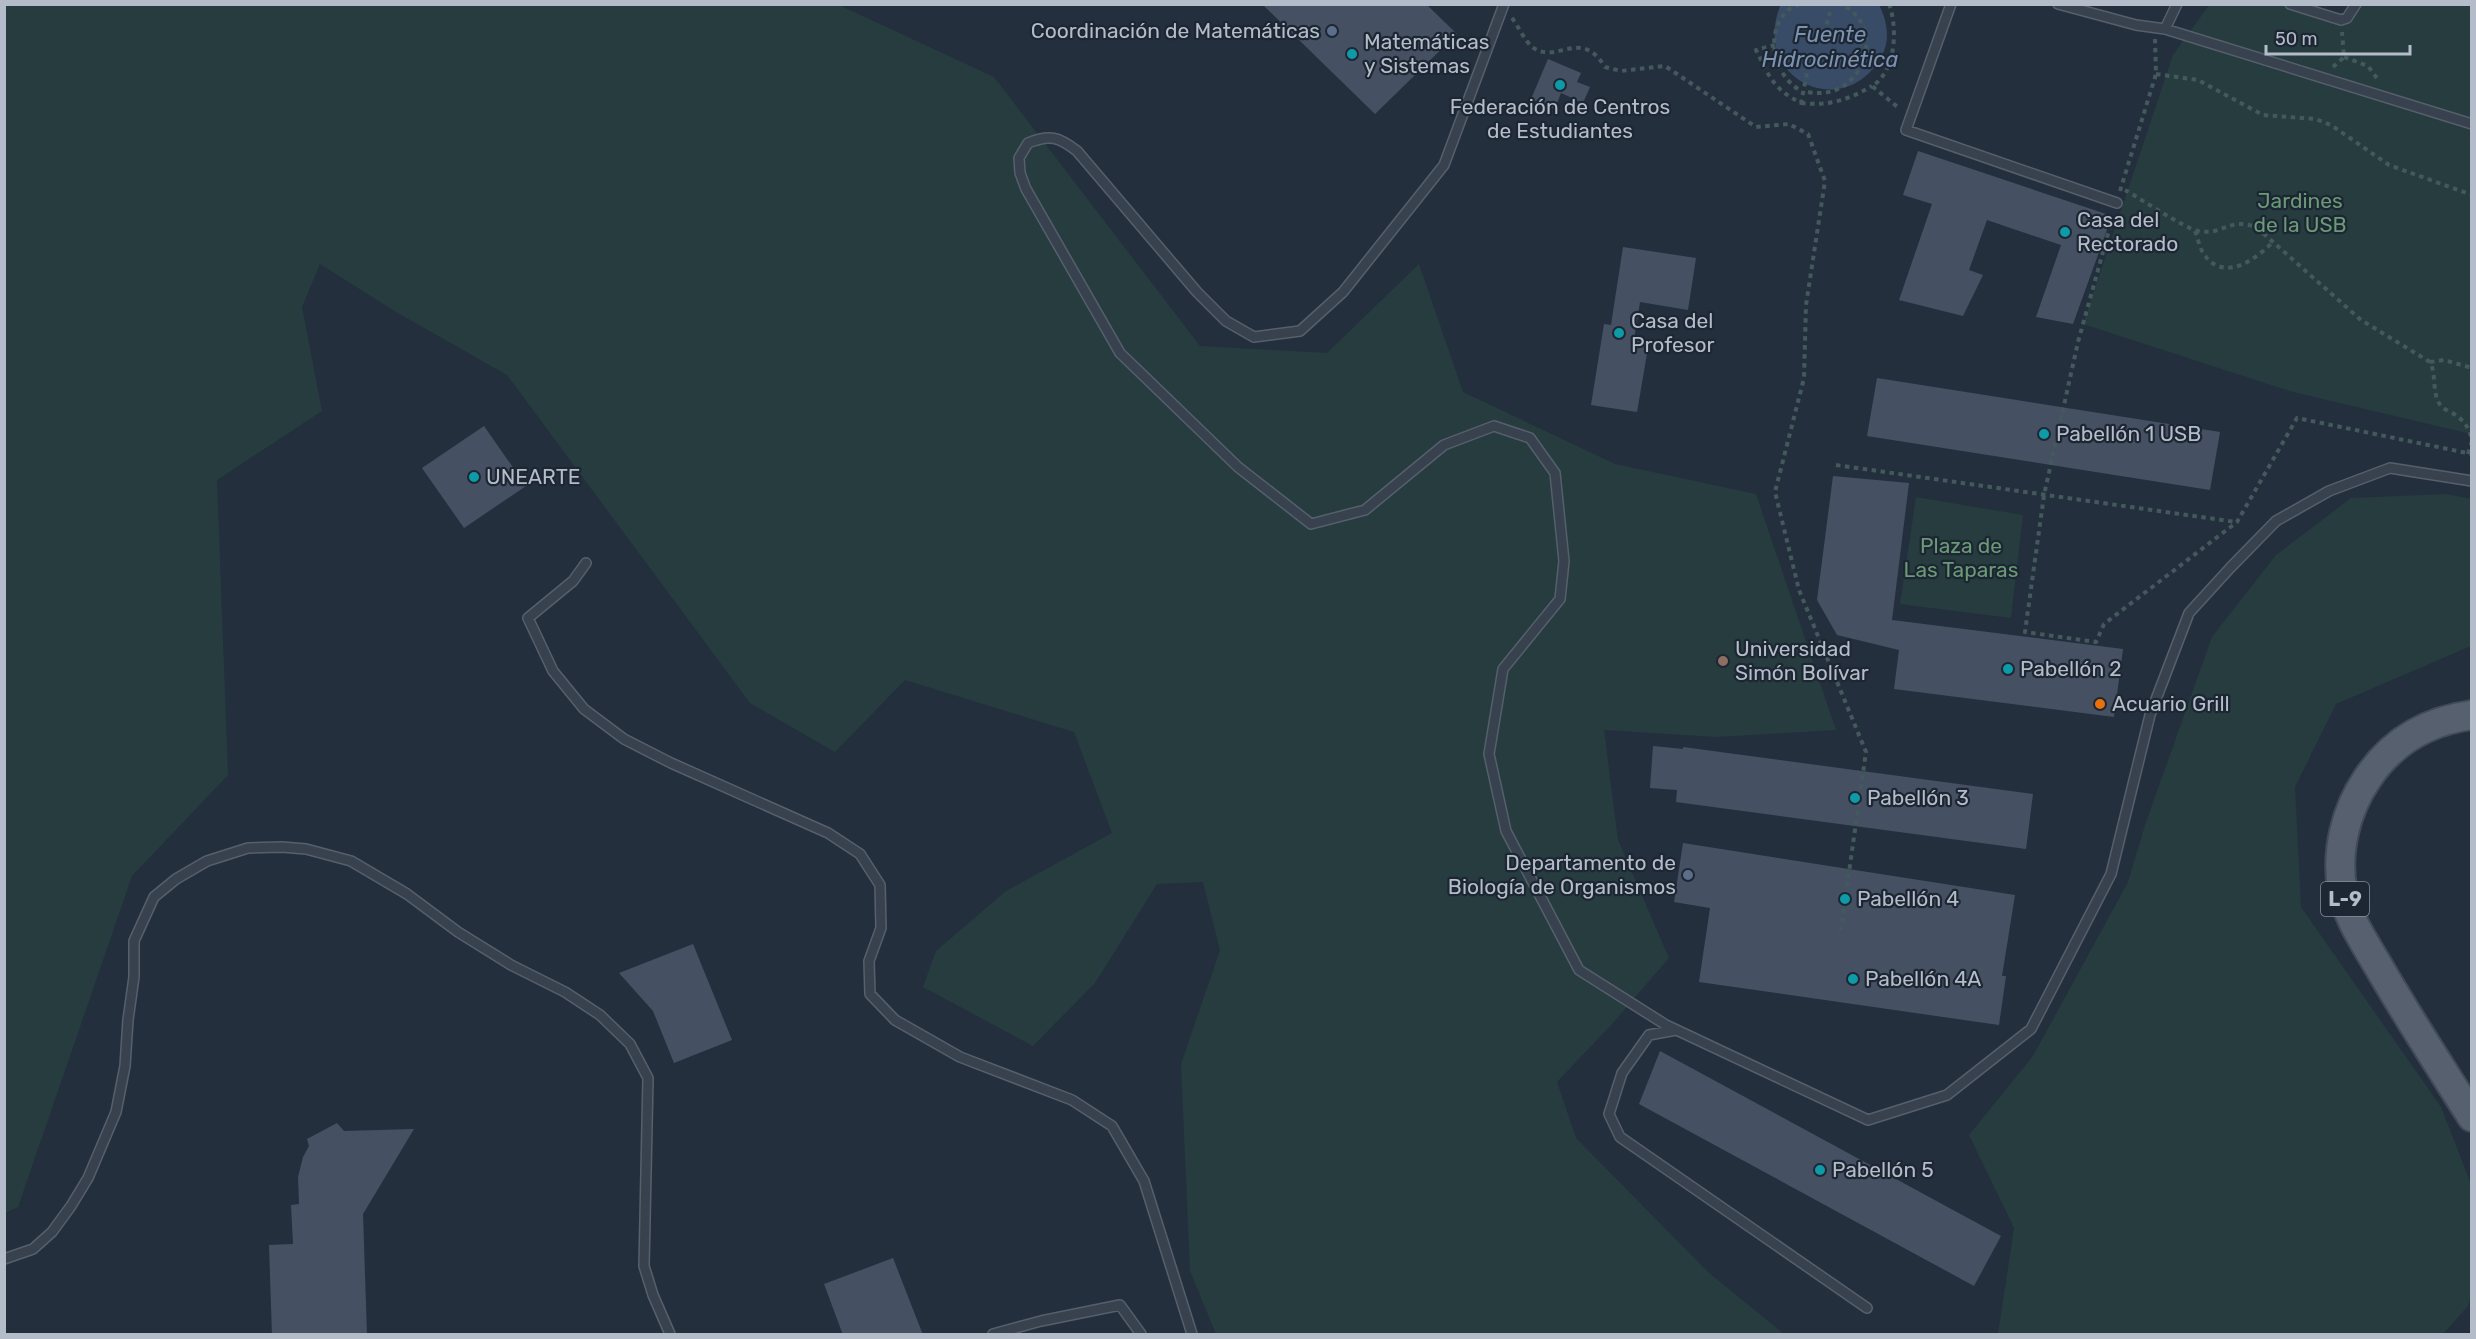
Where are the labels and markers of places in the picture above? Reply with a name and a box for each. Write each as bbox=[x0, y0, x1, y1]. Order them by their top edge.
place label: Coordinación de Matemáticas bbox=[1031, 18, 1320, 43]
marker: Coordinación de Matemáticas bbox=[1325, 24, 1339, 38]
place label: Matemáticas y Sistemas bbox=[1364, 29, 1489, 78]
marker: Matemáticas y Sistemas bbox=[1345, 47, 1359, 61]
marker: Federación de Centros de Estudiantes bbox=[1553, 78, 1567, 92]
place label: Federación de Centros de Estudiantes bbox=[1450, 94, 1670, 143]
place label: Casa del Rectorado bbox=[2077, 207, 2178, 256]
marker: Casa del Rectorado bbox=[2058, 225, 2072, 239]
place label: Casa del Profesor bbox=[1631, 308, 1715, 357]
marker: Casa del Profesor bbox=[1612, 326, 1626, 340]
place label: Pabellón 1 USB bbox=[2056, 421, 2201, 446]
marker: Pabellón 1 USB bbox=[2037, 427, 2051, 441]
place label: UNEARTE bbox=[486, 464, 581, 489]
marker: UNEARTE bbox=[467, 470, 481, 484]
place label: Universidad Simón Bolívar bbox=[1735, 636, 1869, 685]
marker: Universidad Simón Bolívar bbox=[1716, 654, 1730, 668]
place label: Pabellón 2 bbox=[2020, 656, 2122, 681]
marker: Pabellón 2 bbox=[2001, 662, 2015, 676]
place label: Acuario Grill bbox=[2112, 691, 2230, 716]
marker: Acuario Grill bbox=[2093, 697, 2107, 711]
place label: Pabellón 3 bbox=[1867, 785, 1969, 810]
marker: Pabellón 3 bbox=[1848, 791, 1862, 805]
place label: Departamento de Biología de Organismos bbox=[1448, 850, 1676, 899]
marker: Departamento de Biología de Organismos bbox=[1681, 868, 1695, 882]
place label: Pabellón 4 bbox=[1857, 886, 1959, 911]
marker: Pabellón 4 bbox=[1838, 892, 1852, 906]
place label: Pabellón 4A bbox=[1865, 966, 1981, 991]
marker: Pabellón 4A bbox=[1846, 972, 1860, 986]
place label: Pabellón 5 bbox=[1832, 1157, 1934, 1182]
marker: Pabellón 5 bbox=[1813, 1163, 1827, 1177]

